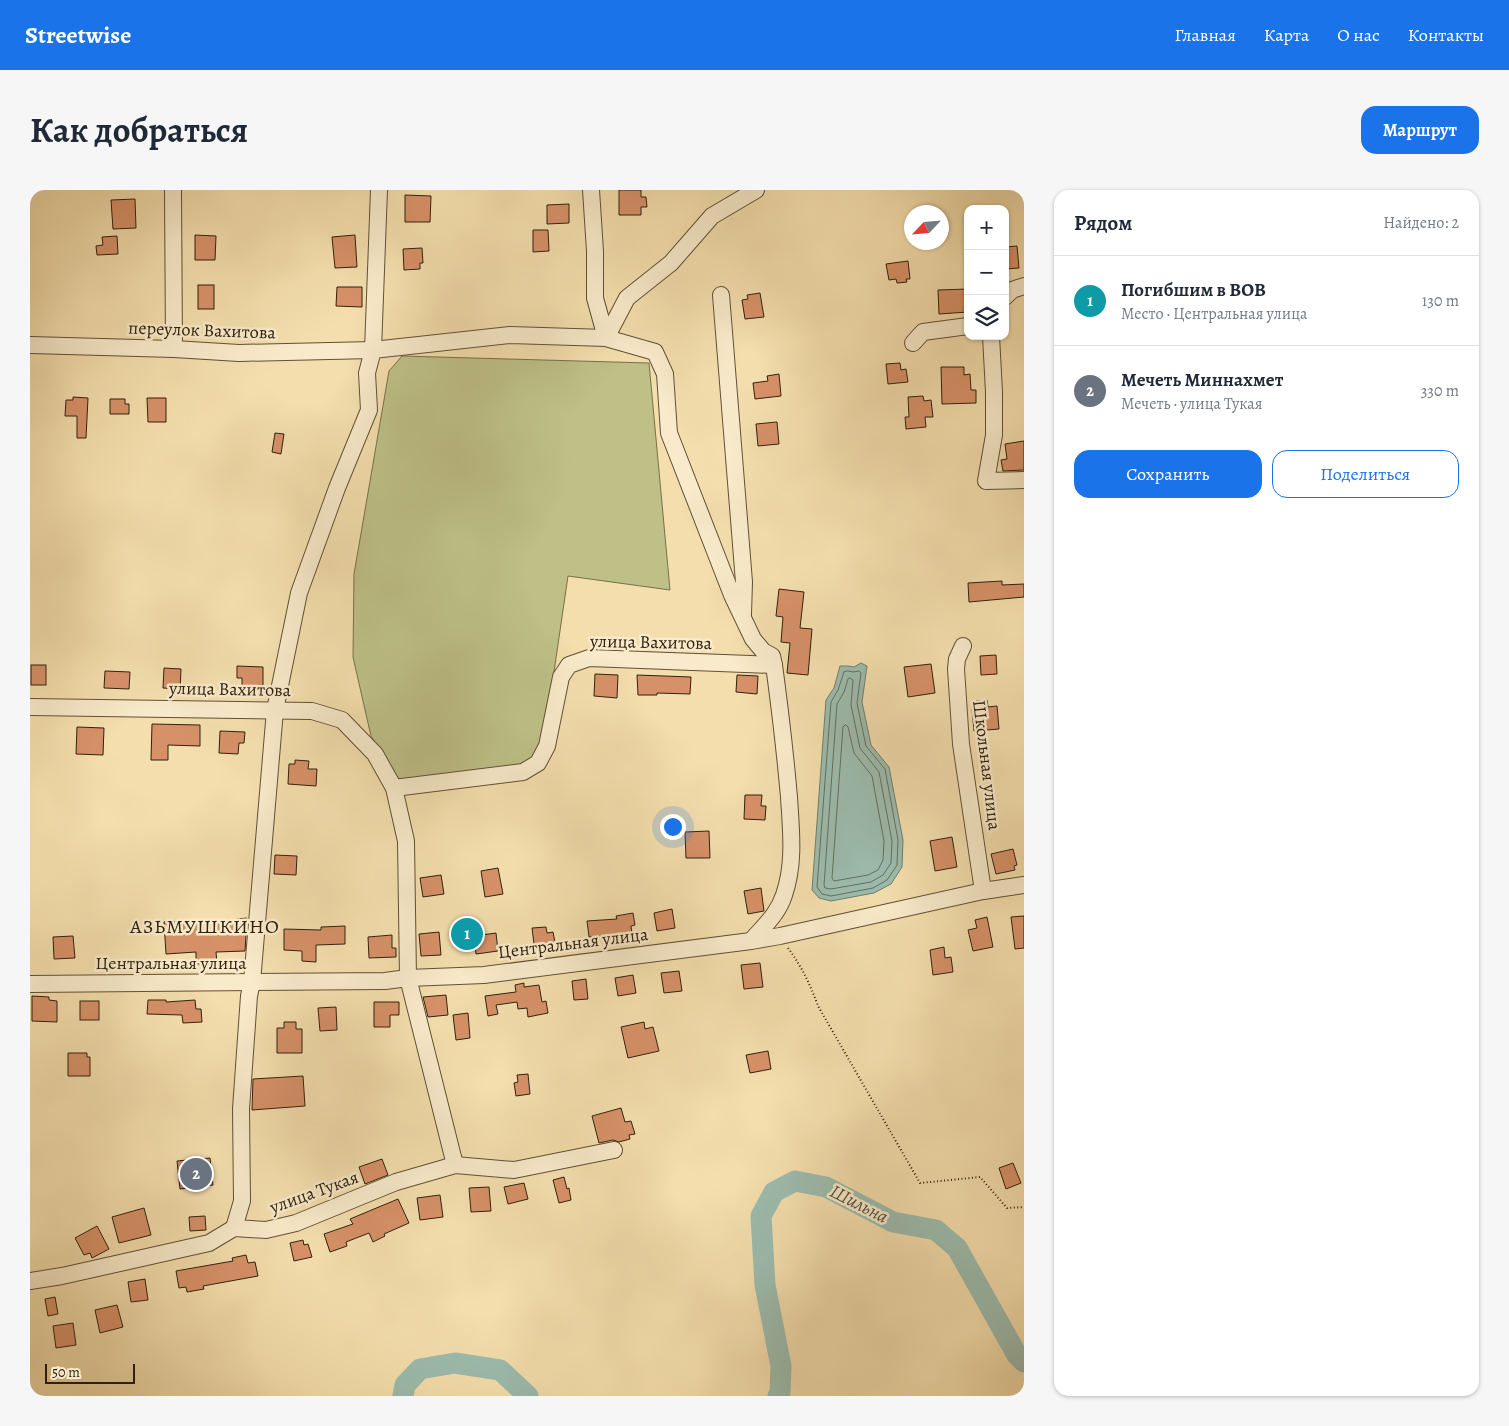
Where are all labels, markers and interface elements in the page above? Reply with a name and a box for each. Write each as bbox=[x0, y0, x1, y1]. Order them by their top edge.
text: Streetwise bbox=[25, 19, 131, 51]
text: Главная bbox=[1175, 23, 1236, 47]
text: Карта bbox=[1264, 23, 1309, 47]
text: О нас bbox=[1337, 23, 1380, 47]
text: Контакты bbox=[1408, 23, 1484, 47]
text: Как добраться bbox=[30, 106, 248, 154]
button: Маршрут bbox=[1361, 106, 1479, 154]
north arrow bbox=[904, 205, 949, 250]
map controls bbox=[964, 205, 1009, 340]
button: + bbox=[964, 205, 1009, 250]
text: Рядом bbox=[1074, 209, 1132, 237]
text: Найдено: 2 bbox=[1383, 212, 1459, 234]
button: − bbox=[964, 250, 1009, 295]
text: Погибшим в ВОВ bbox=[1121, 277, 1266, 303]
text: 1 bbox=[1087, 290, 1093, 312]
text: 130 m bbox=[1422, 290, 1459, 312]
button: layers bbox=[964, 295, 1009, 340]
text: Место · Центральная улица bbox=[1121, 303, 1307, 325]
street label: переулок Вахитова bbox=[128, 315, 277, 345]
text: Мечеть Миннахмет bbox=[1121, 367, 1283, 393]
text: 2 bbox=[1086, 380, 1094, 402]
text: 330 m bbox=[1421, 380, 1459, 402]
text: Мечеть · улица Тукая bbox=[1121, 393, 1262, 415]
button: Сохранить bbox=[1074, 450, 1262, 498]
button: Поделиться bbox=[1272, 450, 1459, 498]
street label: улица Вахитова bbox=[589, 629, 713, 655]
street label: улица Вахитова bbox=[168, 676, 292, 702]
street label: Школьная улица bbox=[967, 699, 1007, 832]
your location bbox=[660, 814, 686, 840]
district label: АЗЬМУШКИНО bbox=[129, 913, 280, 940]
pin: 1 bbox=[451, 915, 483, 953]
street label: Центральная улица bbox=[497, 922, 650, 964]
street label: Центральная улица bbox=[95, 951, 247, 975]
pin: 2 bbox=[180, 1155, 212, 1193]
street label: улица Тукая bbox=[265, 1165, 362, 1219]
water label: Шильна bbox=[825, 1178, 893, 1230]
scale bar bbox=[45, 1361, 135, 1384]
text: 50 m bbox=[52, 1363, 80, 1382]

